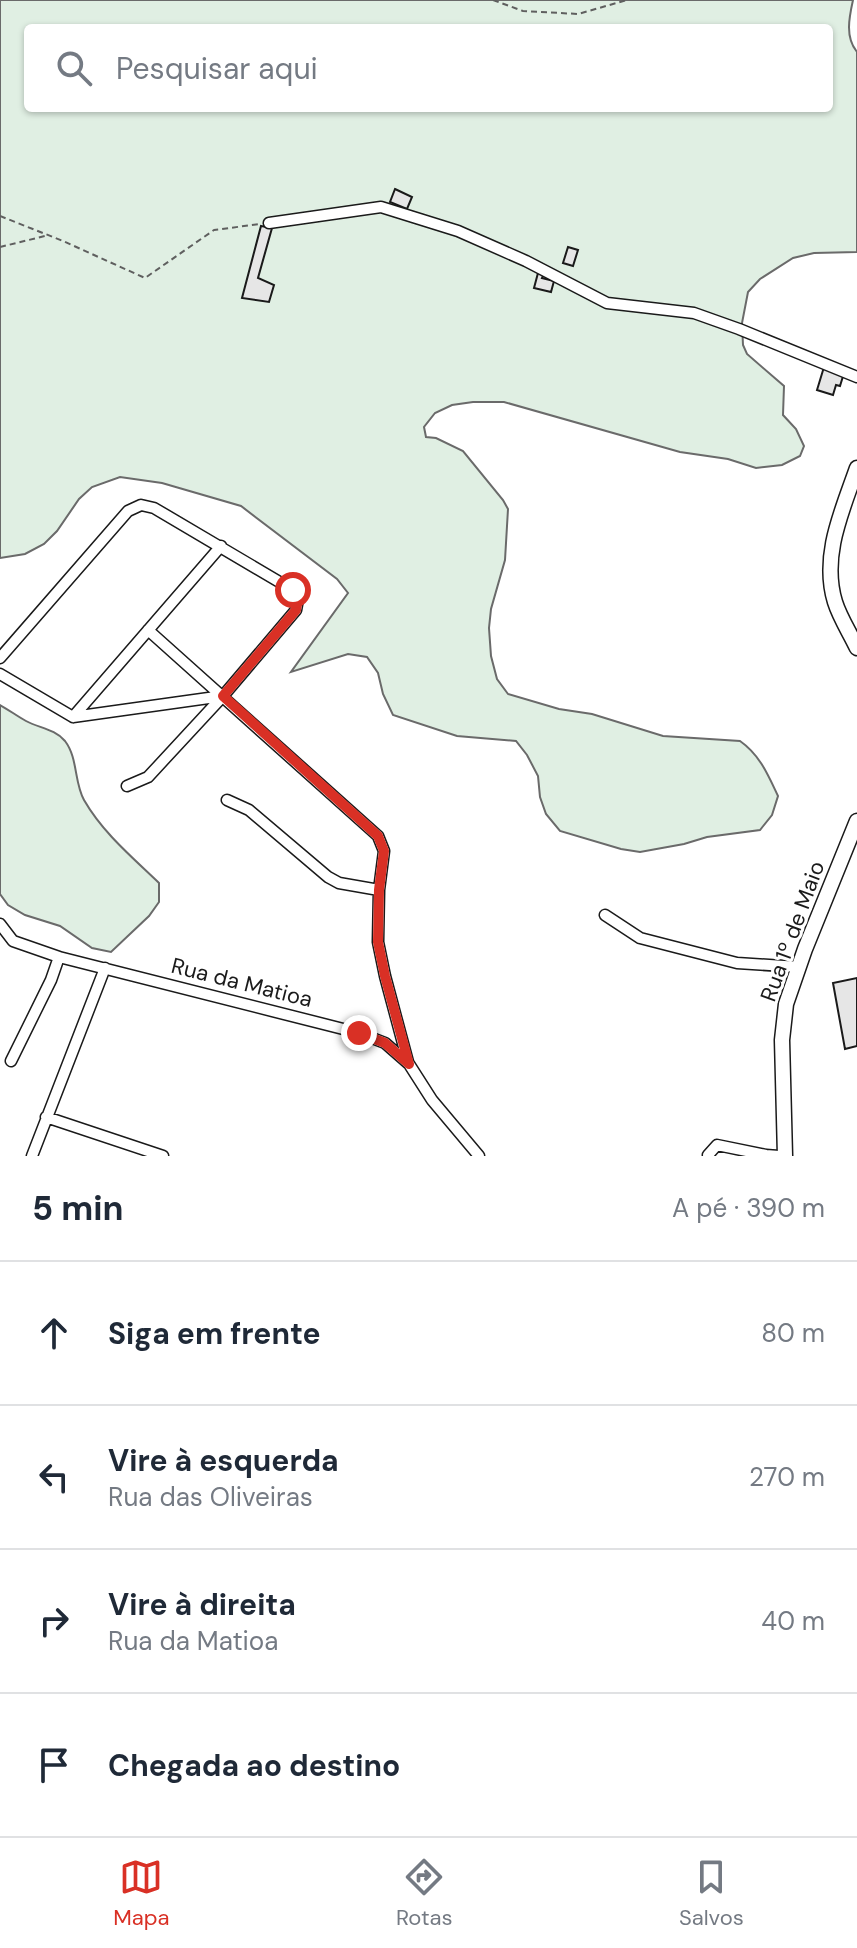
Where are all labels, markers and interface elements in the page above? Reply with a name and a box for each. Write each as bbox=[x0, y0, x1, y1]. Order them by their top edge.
search box bbox=[24, 24, 833, 112]
icon: search bbox=[52, 46, 96, 90]
text: Pesquisar aqui bbox=[116, 49, 318, 88]
route start bbox=[275, 572, 311, 608]
street label: Rua 1º de Maio bbox=[754, 857, 831, 1005]
street label: Rua da Matioa bbox=[168, 951, 315, 1014]
route end bbox=[341, 1015, 377, 1051]
text: 5 min bbox=[32, 1186, 123, 1231]
text: A pé · 390 m bbox=[672, 1191, 825, 1225]
icon: ahead bbox=[32, 1311, 76, 1355]
text: Siga em frente bbox=[108, 1314, 321, 1353]
text: 80 m bbox=[761, 1316, 825, 1350]
text: Vire à esquerda bbox=[108, 1441, 339, 1480]
icon: left bbox=[32, 1455, 76, 1499]
text: 270 m bbox=[749, 1460, 825, 1494]
text: Rua das Oliveiras bbox=[108, 1480, 313, 1514]
text: Vire à direita bbox=[108, 1585, 296, 1624]
icon: right bbox=[32, 1599, 76, 1643]
text: 40 m bbox=[761, 1604, 825, 1638]
text: Rua da Matioa bbox=[108, 1624, 278, 1658]
icon: arrive bbox=[32, 1743, 76, 1787]
text: Chegada ao destino bbox=[108, 1746, 400, 1785]
tab: Mapa bbox=[113, 1855, 169, 1932]
tab: Rotas bbox=[396, 1855, 453, 1932]
tab: Salvos bbox=[679, 1855, 744, 1932]

